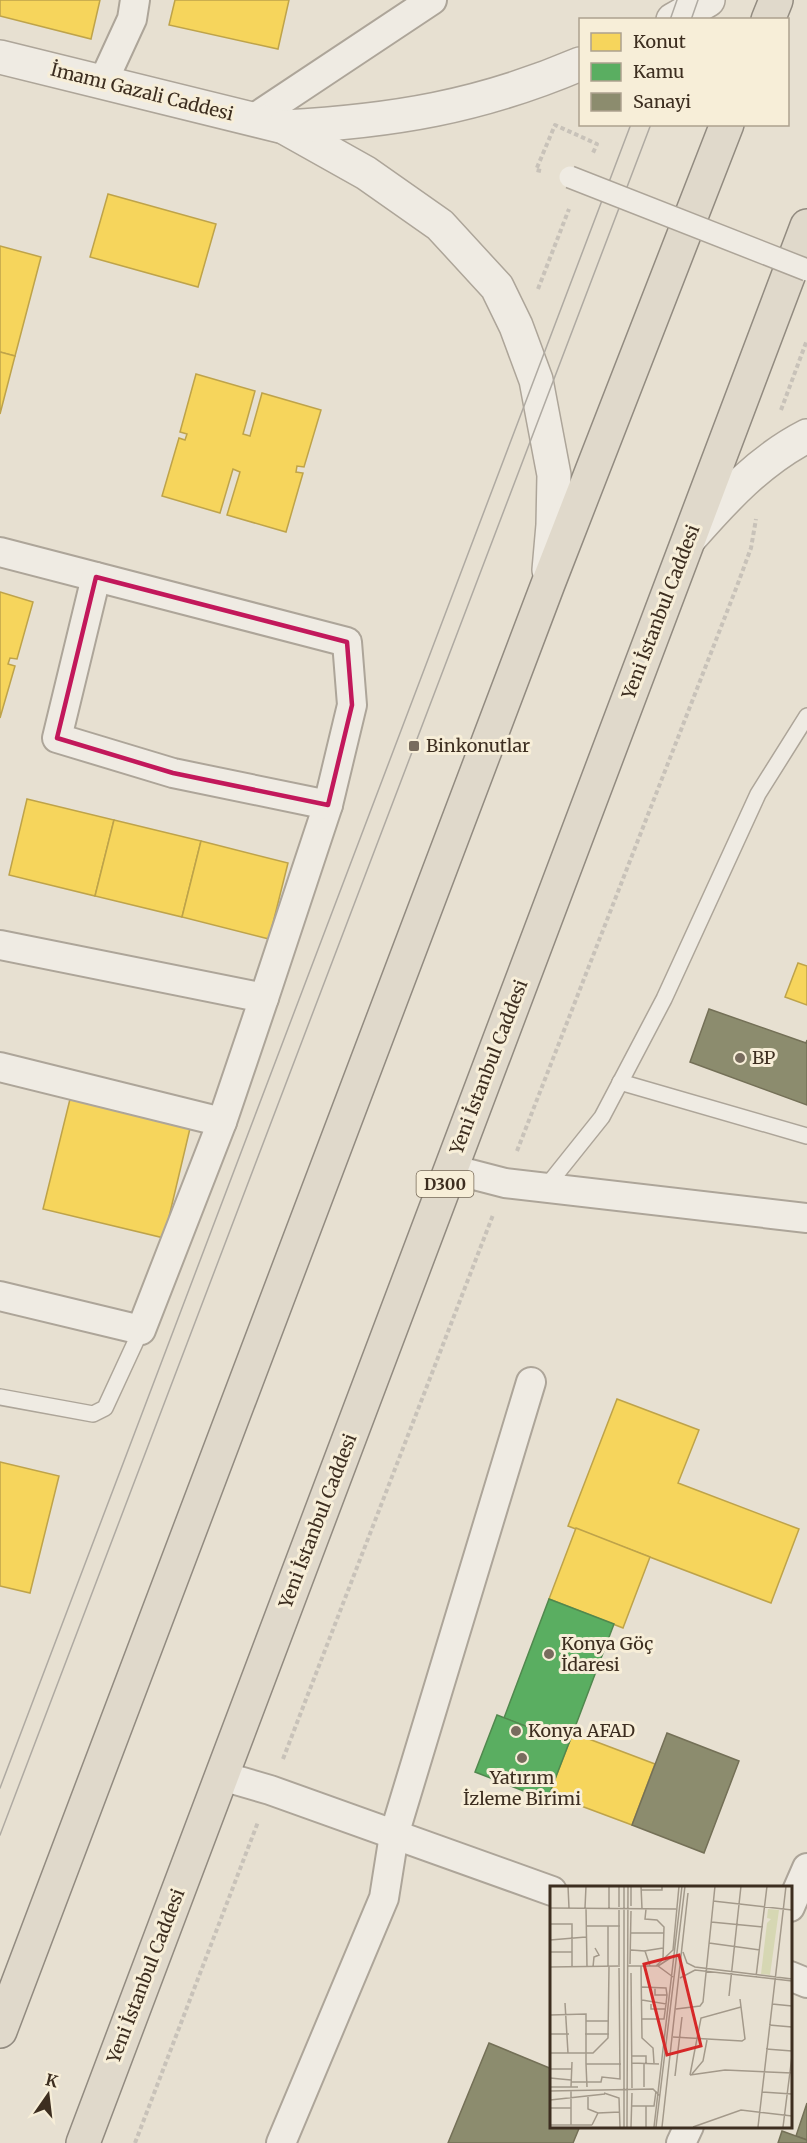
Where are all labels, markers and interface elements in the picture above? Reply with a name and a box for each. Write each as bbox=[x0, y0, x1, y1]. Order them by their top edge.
legend bbox=[579, 18, 789, 126]
text: Konut bbox=[633, 30, 686, 53]
street label: İmamı Gazali Caddesi bbox=[48, 58, 236, 125]
text: Kamu bbox=[633, 60, 684, 83]
text: Sanayi bbox=[633, 90, 691, 113]
street label: Yeni İstanbul Caddesi bbox=[616, 521, 704, 703]
place label: Binkonutlar bbox=[426, 734, 530, 757]
marker: Binkonutlar bbox=[407, 739, 421, 753]
street label: Yeni İstanbul Caddesi bbox=[444, 976, 532, 1158]
place label: BP bbox=[752, 1046, 776, 1069]
marker: BP bbox=[733, 1051, 747, 1065]
road number: D300 bbox=[416, 1171, 474, 1197]
street label: Yeni İstanbul Caddesi bbox=[273, 1430, 361, 1612]
place label: Konya Göç İdaresi bbox=[561, 1632, 653, 1676]
marker: Konya Göç İdaresi bbox=[542, 1647, 556, 1661]
place label: Konya AFAD bbox=[528, 1719, 635, 1742]
marker: Konya AFAD bbox=[509, 1724, 523, 1738]
marker: Yatırım İzleme Birimi bbox=[515, 1751, 529, 1765]
place label: Yatırım İzleme Birimi bbox=[463, 1766, 581, 1810]
street label: Yeni İstanbul Caddesi bbox=[101, 1885, 189, 2067]
inset map bbox=[550, 1886, 792, 2128]
north arrow bbox=[18, 2065, 78, 2125]
text: K bbox=[43, 2069, 60, 2092]

